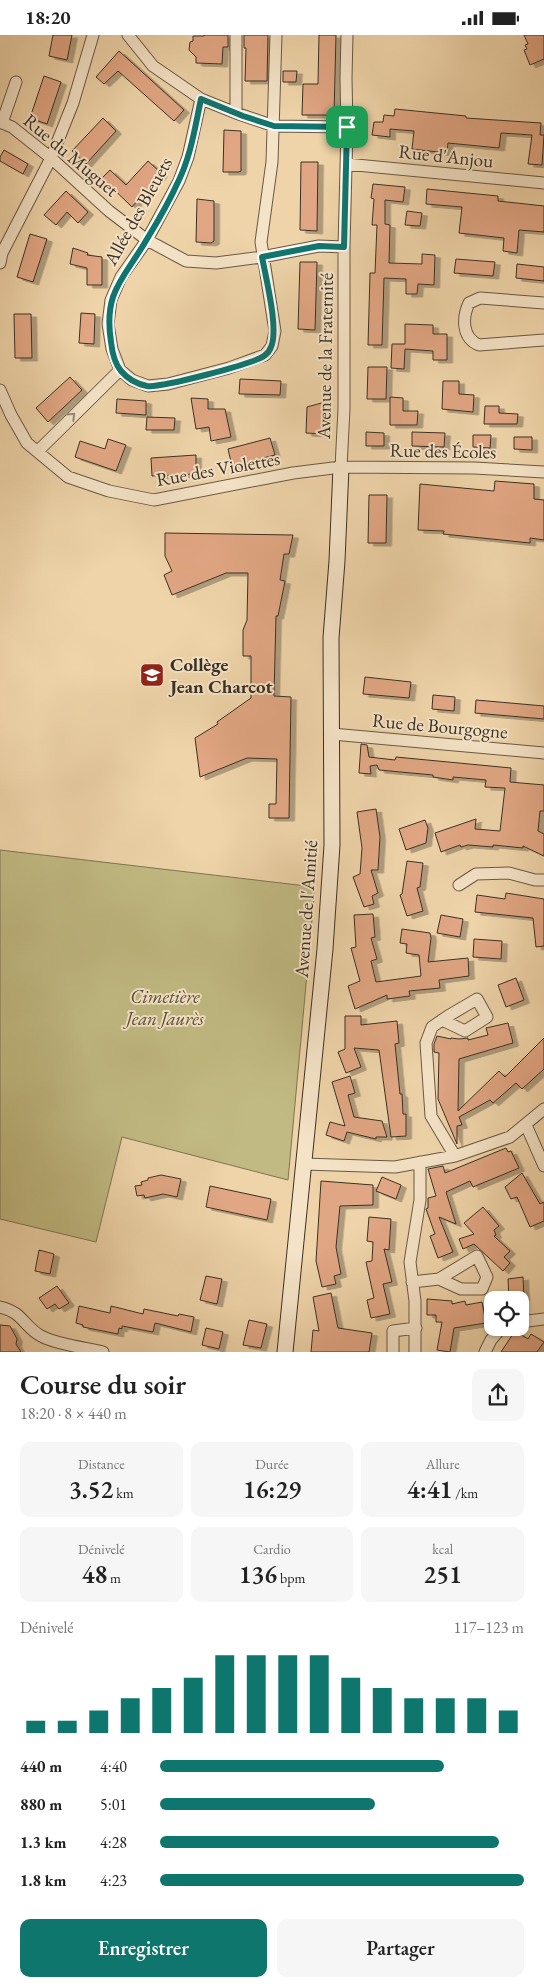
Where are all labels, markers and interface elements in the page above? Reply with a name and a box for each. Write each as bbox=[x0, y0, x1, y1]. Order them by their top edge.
text: 18:20 bbox=[25, 5, 71, 30]
pin bbox=[326, 106, 368, 148]
street label: Rue du Muguet bbox=[18, 108, 124, 202]
icon: arrive bbox=[333, 113, 361, 141]
street label: Rue d'Anjou bbox=[397, 139, 495, 173]
street label: Allée des Bleuets bbox=[97, 152, 178, 271]
street label: Avenue de la Fraternité bbox=[311, 273, 339, 440]
one-way arrow bbox=[67, 413, 76, 422]
street label: Rue des Écoles bbox=[390, 438, 496, 464]
street label: Rue des Violettes bbox=[154, 446, 282, 492]
place label: Collège Jean Charcot bbox=[168, 652, 273, 699]
school or university icon: Collège Jean Charcot bbox=[139, 662, 165, 688]
street label: Rue de Bourgogne bbox=[371, 708, 509, 744]
street label: Avenue de l'Amitié bbox=[289, 839, 323, 980]
park label: Cimetière Jean Jaurès bbox=[122, 984, 205, 1031]
map controls bbox=[484, 1291, 529, 1336]
button: locate bbox=[484, 1291, 529, 1336]
text: Course du soir bbox=[20, 1366, 186, 1402]
button: share bbox=[472, 1369, 524, 1421]
text: 18:20 · 8 × 440 m bbox=[20, 1403, 127, 1424]
text: Distance bbox=[78, 1455, 125, 1473]
text: Durée bbox=[255, 1455, 289, 1473]
text: Allure bbox=[426, 1455, 460, 1473]
text: 3.52 bbox=[69, 1473, 113, 1505]
text: 16:29 bbox=[243, 1473, 301, 1505]
text: 4:41 bbox=[407, 1473, 452, 1505]
text: km bbox=[113, 1484, 134, 1502]
text: /km bbox=[452, 1484, 478, 1502]
text: Dénivelé bbox=[78, 1540, 125, 1558]
text: Cardio bbox=[253, 1540, 291, 1558]
text: kcal bbox=[432, 1540, 453, 1558]
text: 48 bbox=[82, 1558, 107, 1590]
text: 136 bbox=[239, 1558, 277, 1590]
text: 251 bbox=[423, 1558, 462, 1590]
text: m bbox=[107, 1569, 121, 1587]
text: bpm bbox=[277, 1569, 305, 1587]
text: Dénivelé bbox=[20, 1617, 74, 1638]
text: 117–123 m bbox=[453, 1617, 524, 1638]
text: 440 m bbox=[20, 1756, 62, 1777]
text: 4:40 bbox=[100, 1756, 127, 1777]
text: 880 m bbox=[20, 1794, 62, 1815]
text: 5:01 bbox=[100, 1794, 127, 1815]
text: 1.3 km bbox=[20, 1832, 66, 1853]
text: 4:28 bbox=[100, 1832, 127, 1853]
text: 1.8 km bbox=[20, 1870, 66, 1891]
text: 4:23 bbox=[100, 1870, 127, 1891]
button: Enregistrer bbox=[20, 1919, 267, 1977]
button: Partager bbox=[277, 1919, 524, 1977]

